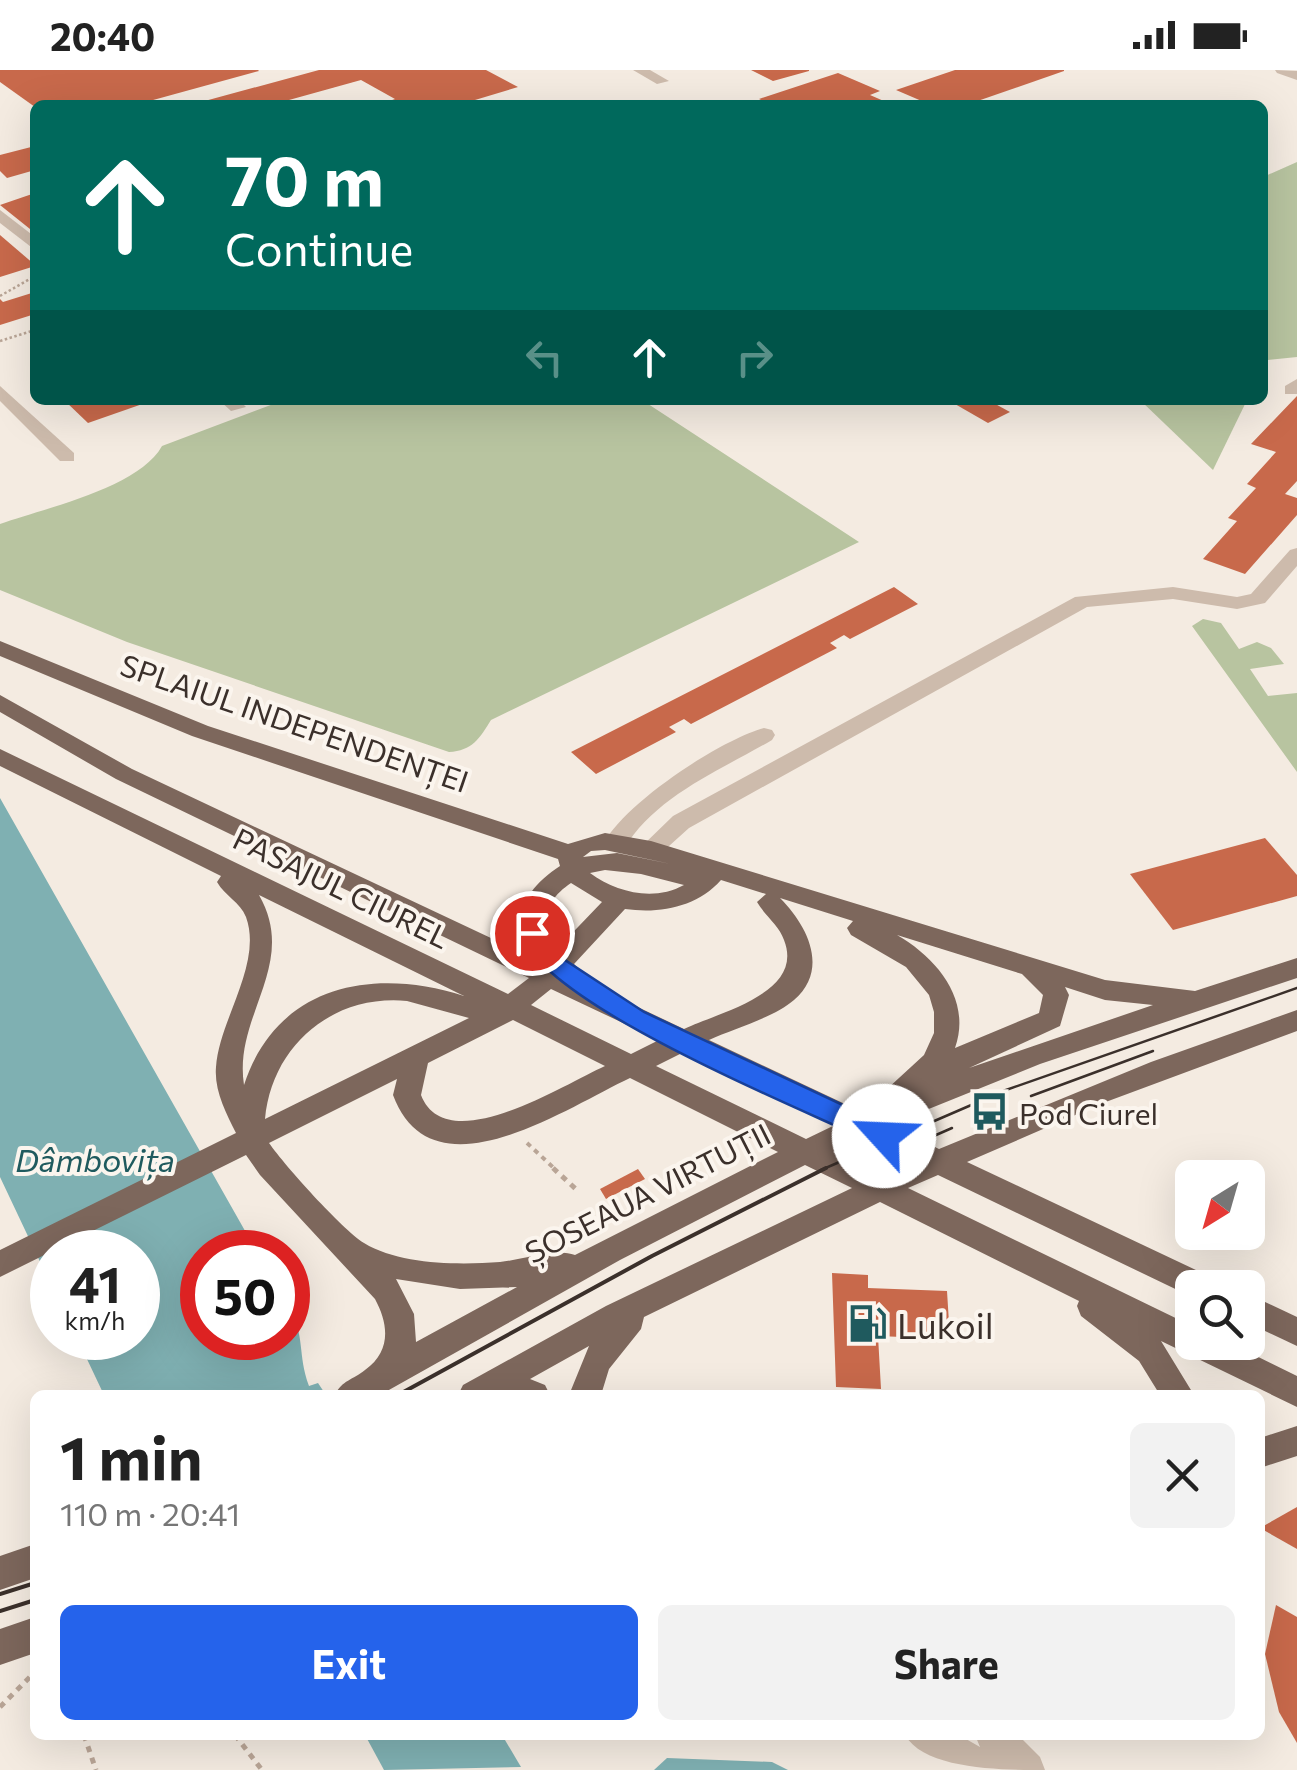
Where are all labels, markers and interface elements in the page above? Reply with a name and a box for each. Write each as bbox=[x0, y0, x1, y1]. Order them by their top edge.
text: 20:40 bbox=[50, 12, 155, 59]
text: 70 m bbox=[225, 135, 384, 220]
icon: ahead bbox=[60, 140, 190, 270]
text: Continue bbox=[225, 220, 413, 275]
icon: left bbox=[517, 330, 572, 385]
icon: ahead bbox=[622, 330, 677, 385]
icon: right bbox=[727, 330, 782, 385]
street label: SPLAIUL INDEPENDENȚEI bbox=[115, 645, 474, 802]
street label: PASAJUL CIUREL bbox=[228, 819, 456, 955]
pin bbox=[490, 891, 575, 976]
icon: arrive bbox=[505, 906, 560, 961]
position arrow bbox=[832, 1084, 936, 1188]
bus stop icon: Pod Ciurel bbox=[968, 1091, 1010, 1133]
place label: Pod Ciurel bbox=[1019, 1094, 1158, 1131]
street label: ȘOSEAUA VIRTUȚII bbox=[518, 1114, 777, 1273]
water label: Dâmbovița bbox=[15, 1139, 175, 1181]
north arrow bbox=[1175, 1160, 1265, 1250]
map controls bbox=[1175, 1160, 1265, 1360]
speed limit sign: 50 bbox=[180, 1230, 310, 1360]
text: 41 bbox=[69, 1252, 121, 1313]
button: search bbox=[1175, 1270, 1265, 1360]
fuel station icon: Lukoil bbox=[846, 1303, 888, 1345]
place label: Lukoil bbox=[897, 1303, 994, 1346]
text: km/h bbox=[65, 1305, 125, 1335]
text: 1 min bbox=[60, 1419, 202, 1492]
button: close bbox=[1130, 1423, 1235, 1528]
text: 110 m · 20:41 bbox=[60, 1493, 240, 1533]
button: Exit bbox=[60, 1605, 638, 1720]
button: Share bbox=[658, 1605, 1235, 1720]

